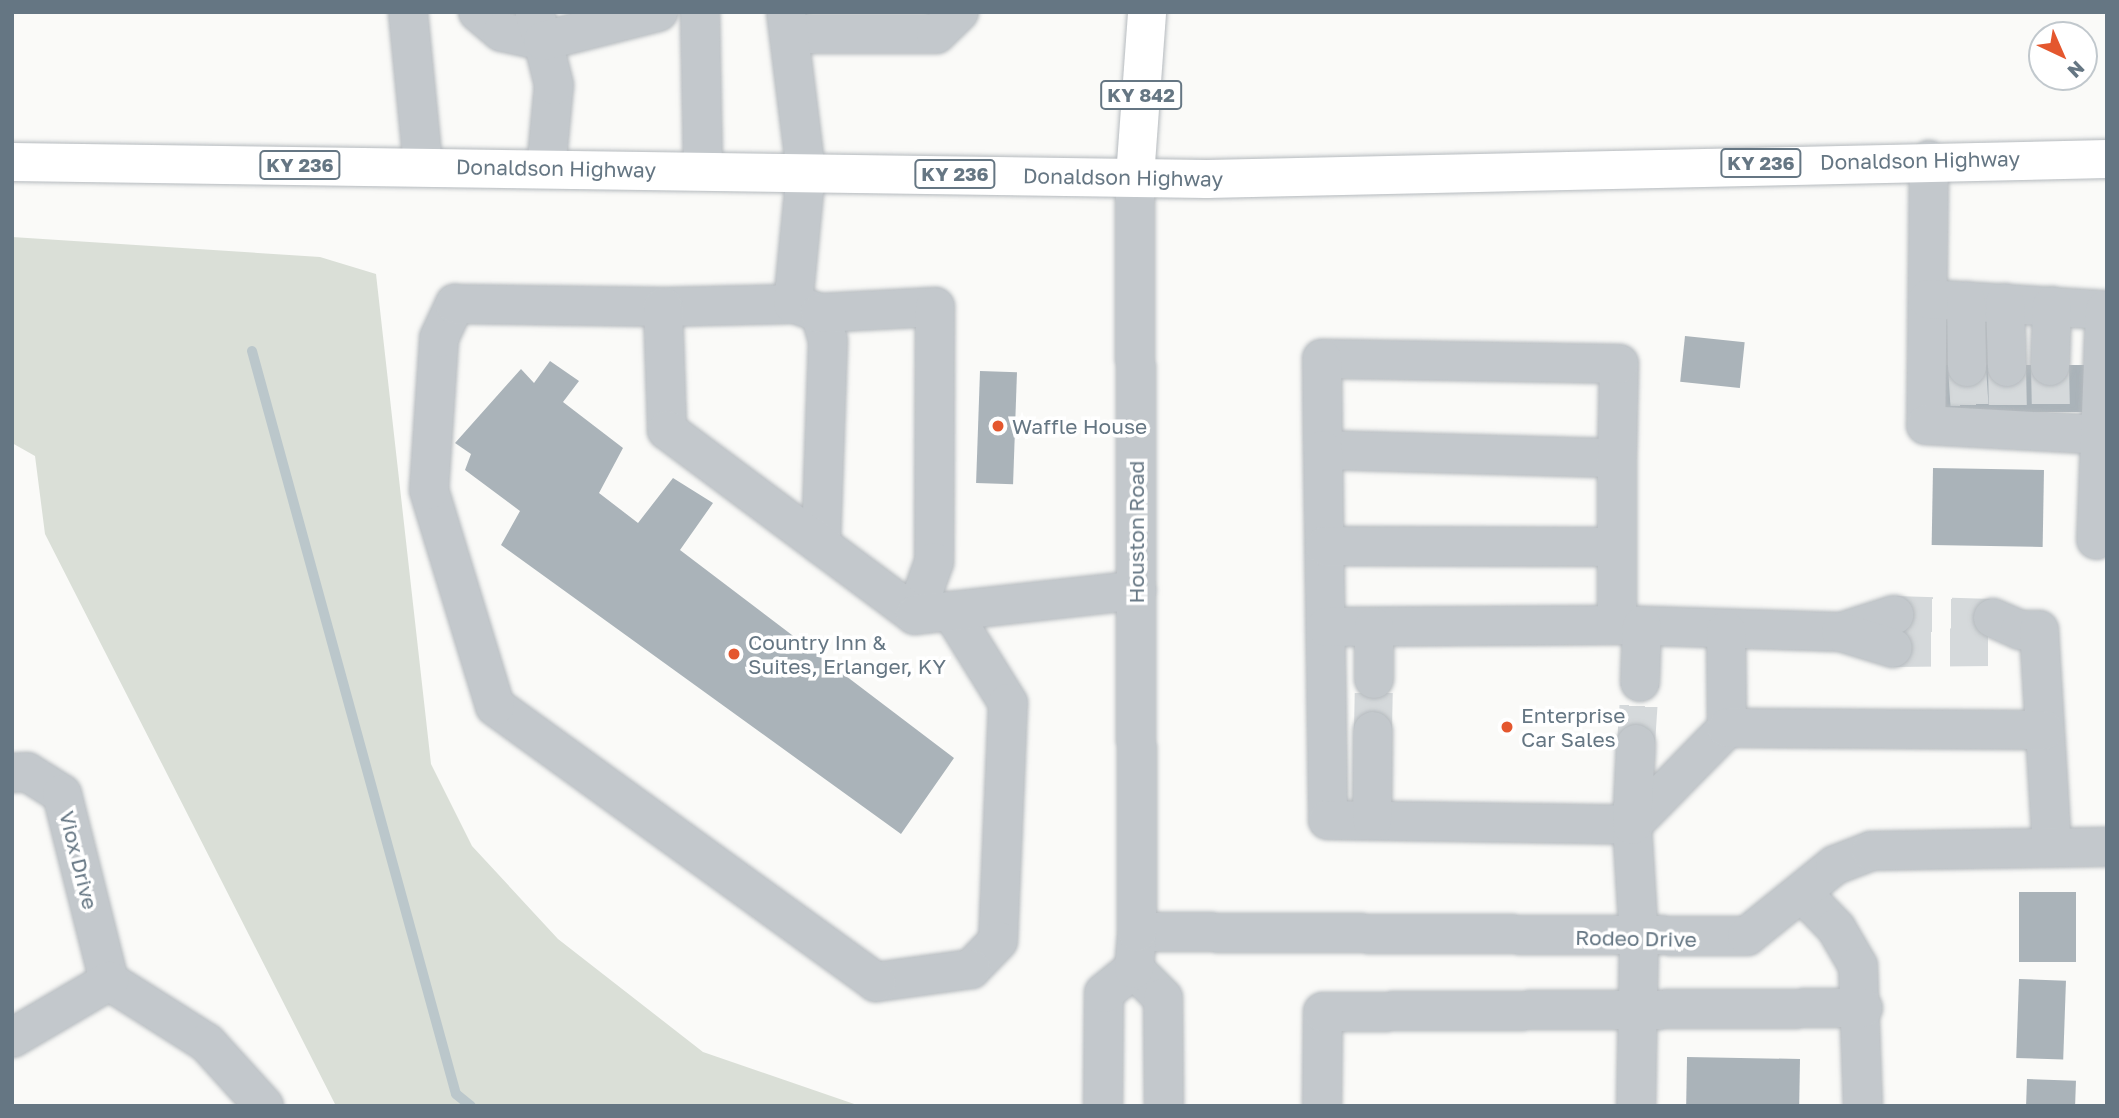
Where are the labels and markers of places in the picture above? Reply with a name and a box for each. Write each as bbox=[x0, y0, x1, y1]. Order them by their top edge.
place label: Waffle House bbox=[1012, 413, 1147, 439]
marker: Waffle House bbox=[990, 418, 1006, 434]
place label: Country Inn & Suites, Erlanger, KY bbox=[748, 629, 946, 679]
marker: Country Inn & Suites, Erlanger, KY bbox=[726, 646, 742, 662]
place label: Enterprise Car Sales bbox=[1521, 702, 1625, 752]
marker: Enterprise Car Sales bbox=[1499, 719, 1515, 735]

